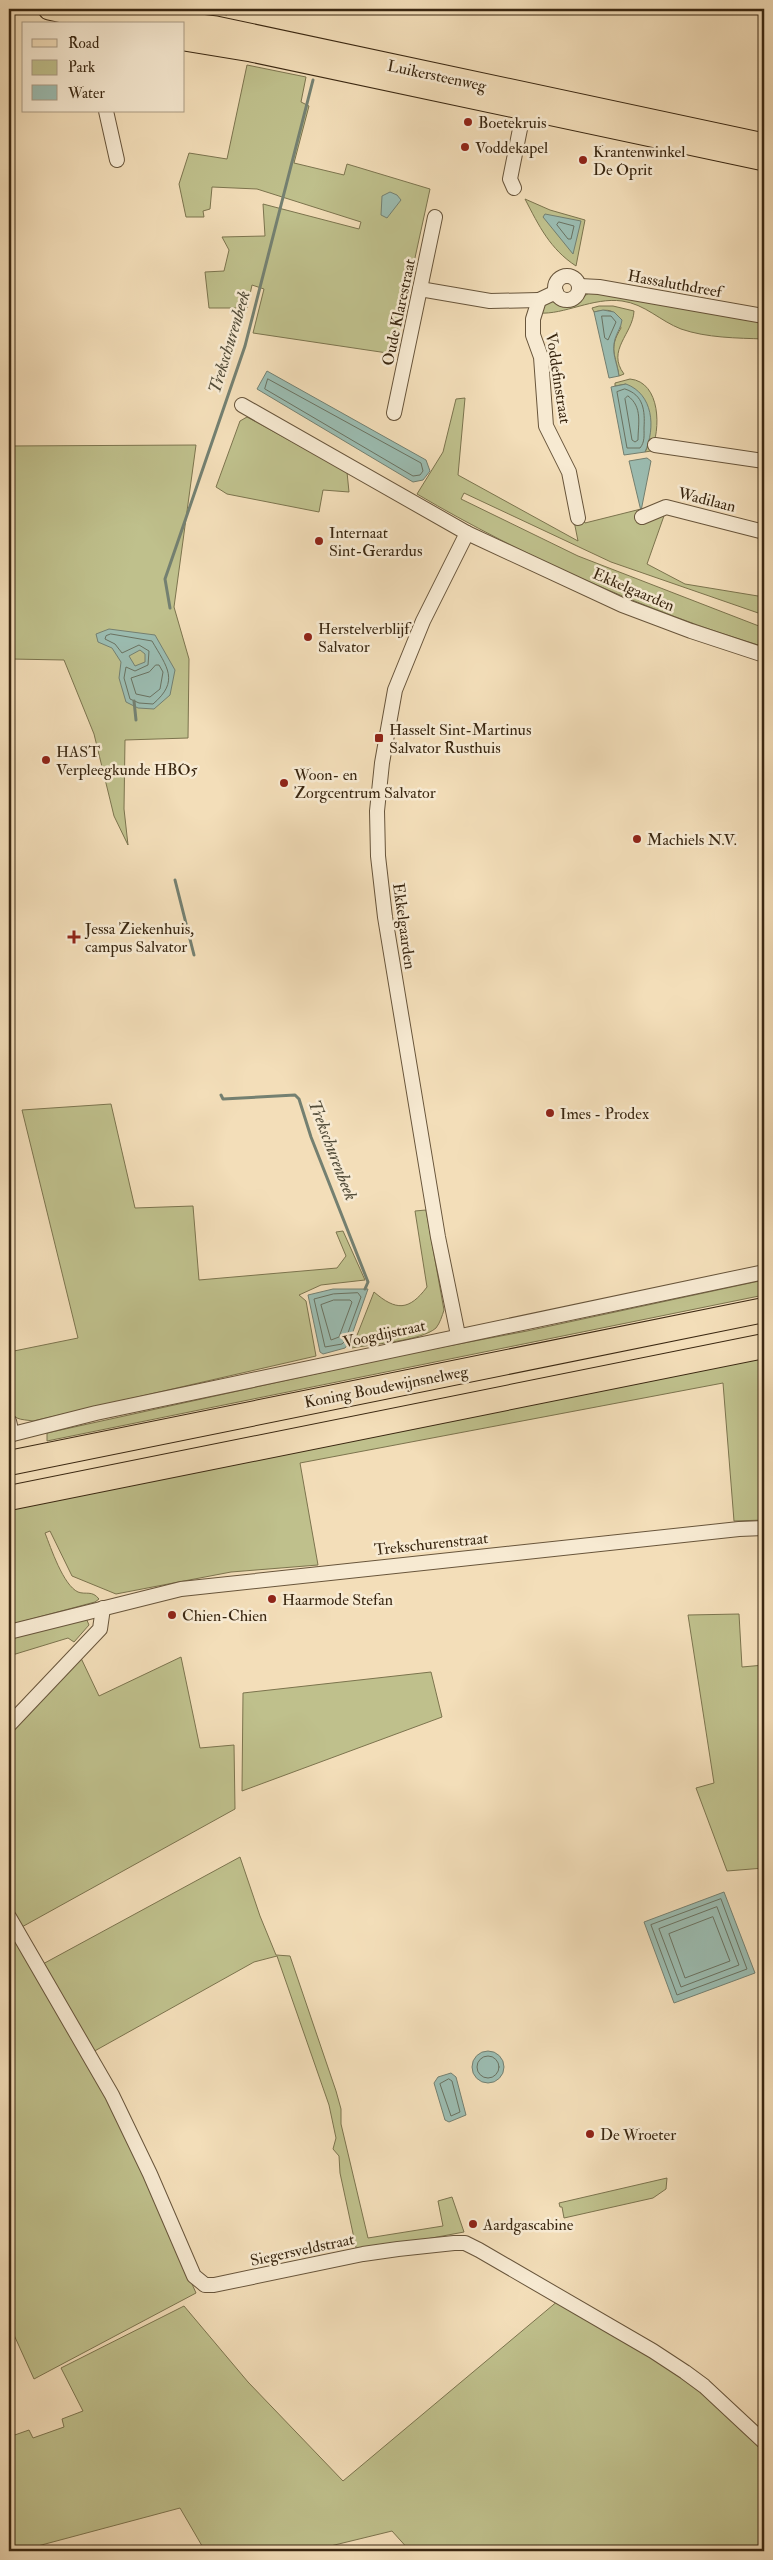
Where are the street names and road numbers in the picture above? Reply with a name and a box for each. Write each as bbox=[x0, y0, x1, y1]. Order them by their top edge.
street label: Luikersteenweg bbox=[385, 56, 489, 96]
street label: Oude Klarestraat bbox=[378, 257, 420, 367]
street label: Hassaluthdreef bbox=[626, 266, 726, 303]
street label: Voddefinstraat bbox=[541, 331, 575, 425]
street label: Wadilaan bbox=[675, 483, 738, 517]
street label: Ekkelgaarden bbox=[590, 564, 678, 616]
street label: Ekkelgaarden bbox=[388, 882, 420, 971]
street label: Voogdijstraat bbox=[341, 1315, 427, 1352]
street label: Koning Boudewijnsnelweg bbox=[303, 1361, 471, 1413]
street label: Trekschurenstraat bbox=[373, 1528, 489, 1560]
street label: Siegersveldstraat bbox=[248, 2229, 356, 2271]

